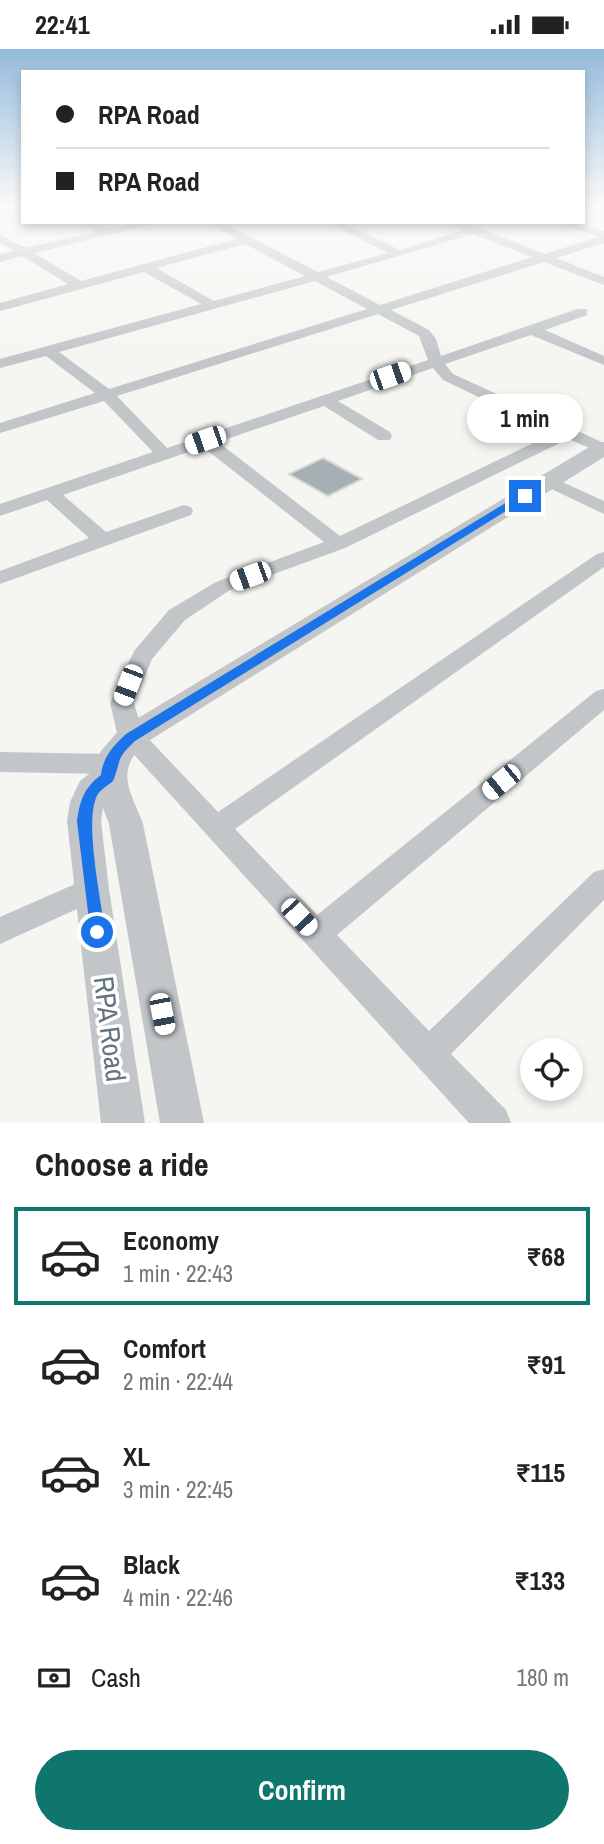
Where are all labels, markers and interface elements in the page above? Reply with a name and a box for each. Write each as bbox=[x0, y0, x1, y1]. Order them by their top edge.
text: 22:41 bbox=[35, 7, 90, 42]
text: RPA Road bbox=[98, 97, 200, 132]
text: RPA Road bbox=[98, 164, 200, 199]
car bbox=[367, 359, 414, 393]
callout: 1 min bbox=[467, 395, 583, 443]
text: 1 min bbox=[500, 403, 550, 434]
car bbox=[182, 423, 229, 457]
route end bbox=[509, 480, 541, 512]
car bbox=[227, 559, 274, 593]
car bbox=[111, 662, 146, 708]
car bbox=[479, 761, 524, 803]
car bbox=[277, 894, 322, 940]
route start bbox=[81, 916, 113, 948]
street label: RPA Road bbox=[85, 974, 135, 1084]
car bbox=[148, 991, 177, 1037]
map controls bbox=[520, 1038, 583, 1101]
button: locate bbox=[520, 1038, 583, 1101]
text: Choose a ride bbox=[35, 1143, 209, 1186]
text: Economy bbox=[123, 1223, 219, 1258]
icon: car bbox=[39, 1225, 102, 1288]
text: ₹68 bbox=[526, 1239, 565, 1274]
text: 1 min · 22:43 bbox=[123, 1258, 233, 1289]
text: Comfort bbox=[123, 1331, 206, 1366]
icon: car bbox=[39, 1333, 102, 1396]
text: ₹91 bbox=[526, 1347, 565, 1382]
text: 2 min · 22:44 bbox=[123, 1366, 233, 1397]
text: XL bbox=[123, 1439, 150, 1474]
icon: car bbox=[39, 1441, 102, 1504]
text: ₹115 bbox=[516, 1455, 565, 1490]
text: 3 min · 22:45 bbox=[123, 1474, 233, 1505]
text: Black bbox=[123, 1547, 180, 1582]
icon: car bbox=[39, 1549, 102, 1612]
text: ₹133 bbox=[514, 1563, 565, 1598]
text: 4 min · 22:46 bbox=[123, 1582, 233, 1613]
icon: cash bbox=[35, 1659, 73, 1697]
text: Cash bbox=[91, 1660, 141, 1695]
text: 180 m bbox=[517, 1662, 569, 1693]
button: Confirm bbox=[35, 1750, 569, 1830]

